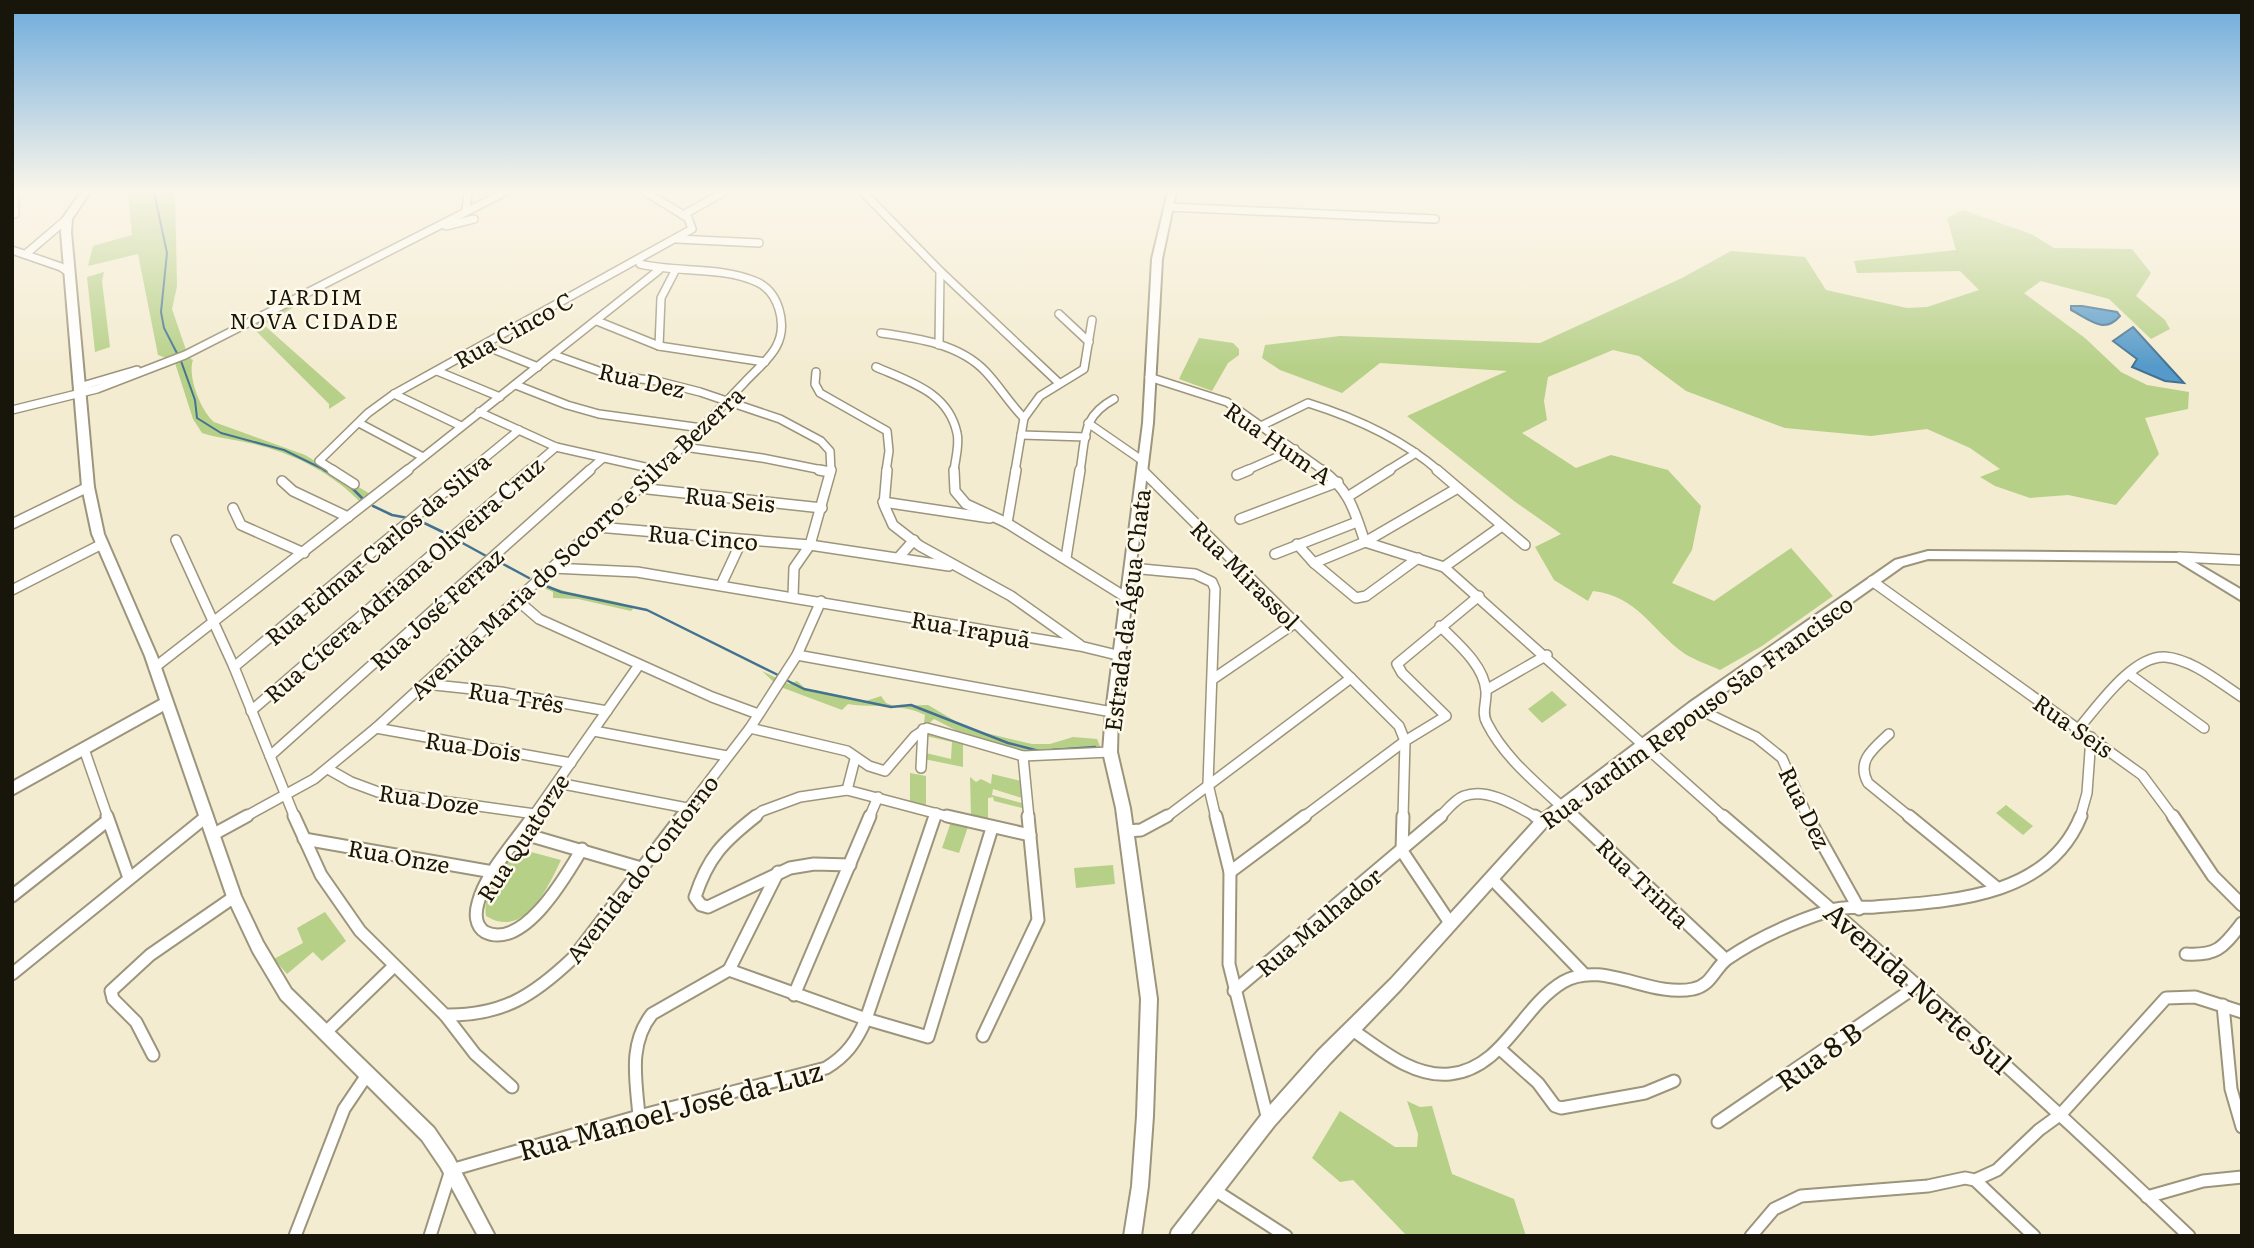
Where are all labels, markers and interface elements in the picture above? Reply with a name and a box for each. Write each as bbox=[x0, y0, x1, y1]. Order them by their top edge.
district label: JARDIM NOVA CIDADE bbox=[230, 280, 400, 335]
street label: Rua Cinco C bbox=[447, 282, 579, 376]
street label: Rua Dez bbox=[595, 353, 689, 405]
street label: Avenida Maria do Socorro e Silva Bezerra bbox=[401, 377, 751, 707]
street label: Rua Hum A bbox=[1218, 392, 1340, 492]
street label: Rua Edmar Carlos da Silva bbox=[257, 443, 498, 653]
street label: Rua Cícera Adriana Oliveira Cruz bbox=[256, 448, 550, 710]
street label: Rua Seis bbox=[683, 476, 777, 520]
street label: Estrada da Água Chata bbox=[1094, 486, 1158, 733]
street label: Rua Mirassol bbox=[1184, 512, 1309, 637]
street label: Rua Cinco bbox=[646, 514, 760, 558]
street label: Rua José Ferraz bbox=[362, 539, 510, 677]
street label: Rua Jardim Repouso São Francisco bbox=[1533, 586, 1859, 836]
street label: Rua Irapuã bbox=[909, 601, 1034, 655]
street label: Rua Três bbox=[466, 672, 566, 720]
street label: Rua Seis bbox=[2027, 685, 2121, 765]
street label: Rua Dois bbox=[423, 721, 523, 769]
street label: Rua Dez bbox=[1771, 760, 1841, 854]
street label: Rua Quatorze bbox=[468, 766, 576, 908]
street label: Avenida do Contorno bbox=[556, 766, 726, 970]
street label: Rua Doze bbox=[376, 774, 482, 822]
street label: Rua Onze bbox=[345, 829, 453, 881]
street label: Rua Trinta bbox=[1590, 829, 1699, 936]
street label: Rua Malhador bbox=[1248, 858, 1389, 984]
street label: Avenida Norte Sul bbox=[1816, 891, 2022, 1083]
street label: Rua 8 B bbox=[1766, 1010, 1870, 1100]
street label: Rua Manoel José da Luz bbox=[513, 1048, 827, 1170]

